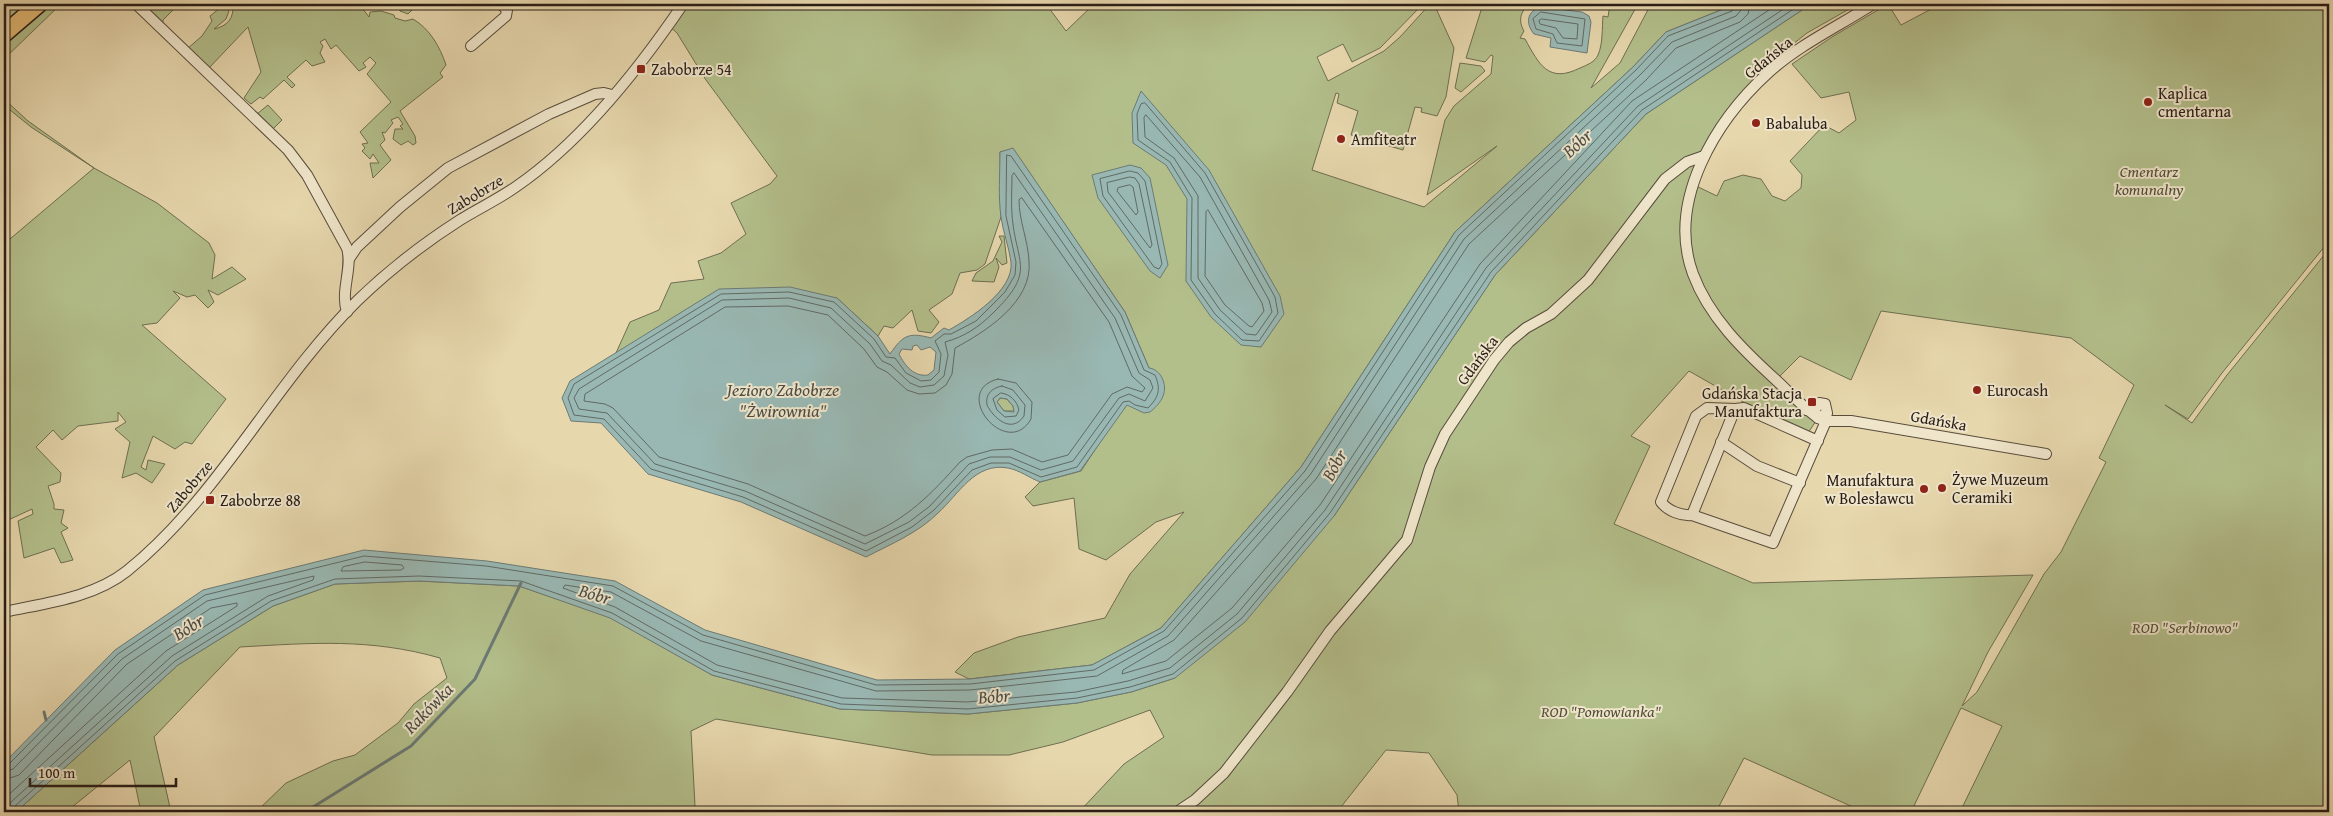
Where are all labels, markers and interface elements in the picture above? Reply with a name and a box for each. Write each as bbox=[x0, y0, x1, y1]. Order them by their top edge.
street label: Gdańska bbox=[1738, 30, 1798, 84]
place label: Zabobrze 54 bbox=[651, 57, 732, 81]
marker: Zabobrze 54 bbox=[635, 63, 647, 75]
place label: Kaplica cmentarna bbox=[2158, 81, 2231, 123]
marker: Kaplica cmentarna bbox=[2142, 96, 2154, 108]
place label: Babaluba bbox=[1766, 111, 1828, 135]
marker: Babaluba bbox=[1750, 117, 1762, 129]
water label: Bóbr bbox=[1555, 121, 1599, 164]
place label: Amfiteatr bbox=[1351, 127, 1417, 151]
marker: Amfiteatr bbox=[1335, 133, 1347, 145]
park label: Cmentarz komunalny bbox=[2115, 159, 2184, 201]
street label: Zabobrze bbox=[442, 168, 508, 220]
street label: Gdańska bbox=[1450, 330, 1504, 390]
water label: Jezioro Zabobrze "Żwirownia" bbox=[724, 376, 839, 424]
place label: Eurocash bbox=[1987, 378, 2048, 402]
place label: Gdańska Stacja Manufaktura bbox=[1702, 381, 1802, 423]
marker: Eurocash bbox=[1971, 384, 1983, 396]
marker: Gdańska Stacja Manufaktura bbox=[1806, 396, 1818, 408]
street label: Gdańska bbox=[1909, 403, 1969, 437]
water label: Bóbr bbox=[1314, 443, 1354, 486]
street label: Zabobrze bbox=[160, 455, 218, 517]
place label: Żywe Muzeum Ceramiki bbox=[1952, 467, 2049, 509]
place label: Manufaktura w Bolesławcu bbox=[1824, 468, 1914, 510]
marker: Żywe Muzeum Ceramiki bbox=[1936, 482, 1948, 494]
marker: Manufaktura w Bolesławcu bbox=[1918, 483, 1930, 495]
place label: Zabobrze 88 bbox=[220, 488, 301, 512]
marker: Zabobrze 88 bbox=[204, 494, 216, 506]
water label: Bóbr bbox=[575, 576, 615, 612]
water label: Bóbr bbox=[166, 606, 210, 647]
park label: ROD "Serbinowo" bbox=[2131, 615, 2238, 639]
water label: Rakówka bbox=[396, 676, 460, 740]
water label: Bóbr bbox=[976, 681, 1012, 711]
park label: ROD "Pomowianka" bbox=[1540, 699, 1662, 723]
scale bar bbox=[30, 756, 176, 788]
text: 100 m bbox=[38, 762, 76, 783]

